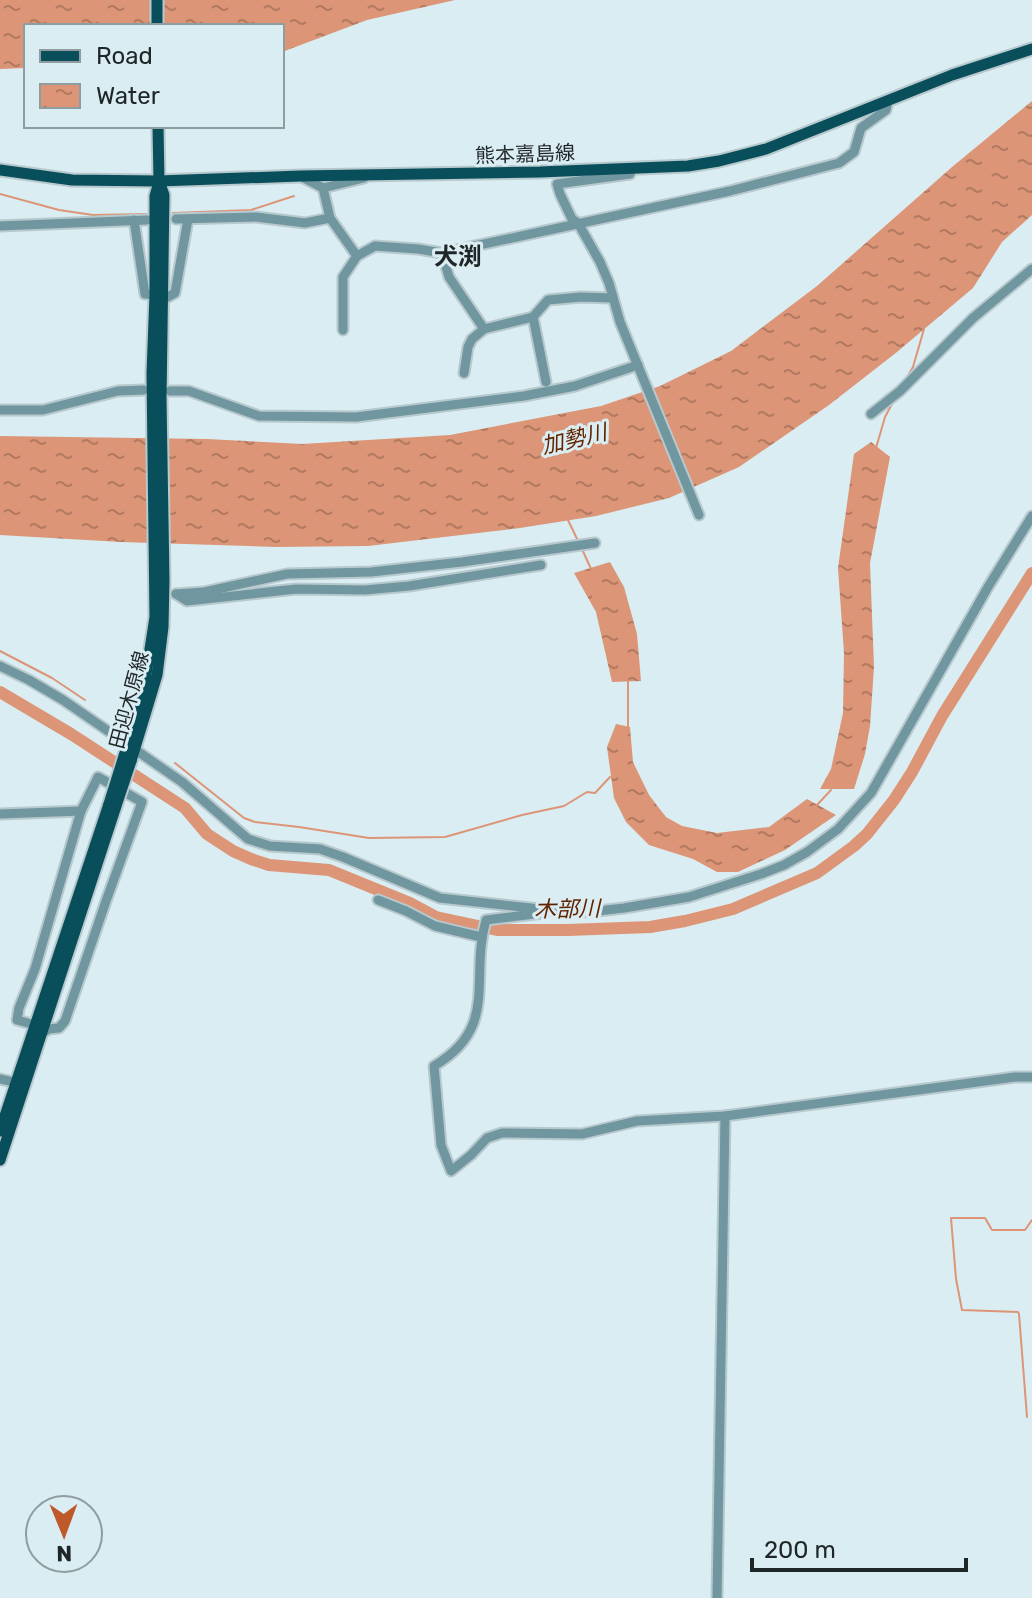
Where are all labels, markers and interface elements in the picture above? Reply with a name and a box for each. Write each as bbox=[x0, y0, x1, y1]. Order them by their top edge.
legend bbox=[24, 24, 284, 128]
text: Road bbox=[96, 42, 153, 70]
text: Water bbox=[96, 82, 160, 110]
street label: 熊本嘉島線 bbox=[475, 140, 575, 168]
district label: 犬渕 bbox=[434, 243, 482, 271]
water label: 加勢川 bbox=[539, 418, 611, 460]
street label: 田迎木原線 bbox=[104, 649, 154, 751]
water label: 木部川 bbox=[534, 895, 602, 923]
north arrow bbox=[24, 1494, 104, 1574]
scale bar bbox=[752, 1522, 966, 1572]
text: 200 m bbox=[764, 1536, 836, 1564]
text: N bbox=[56, 1540, 72, 1567]

